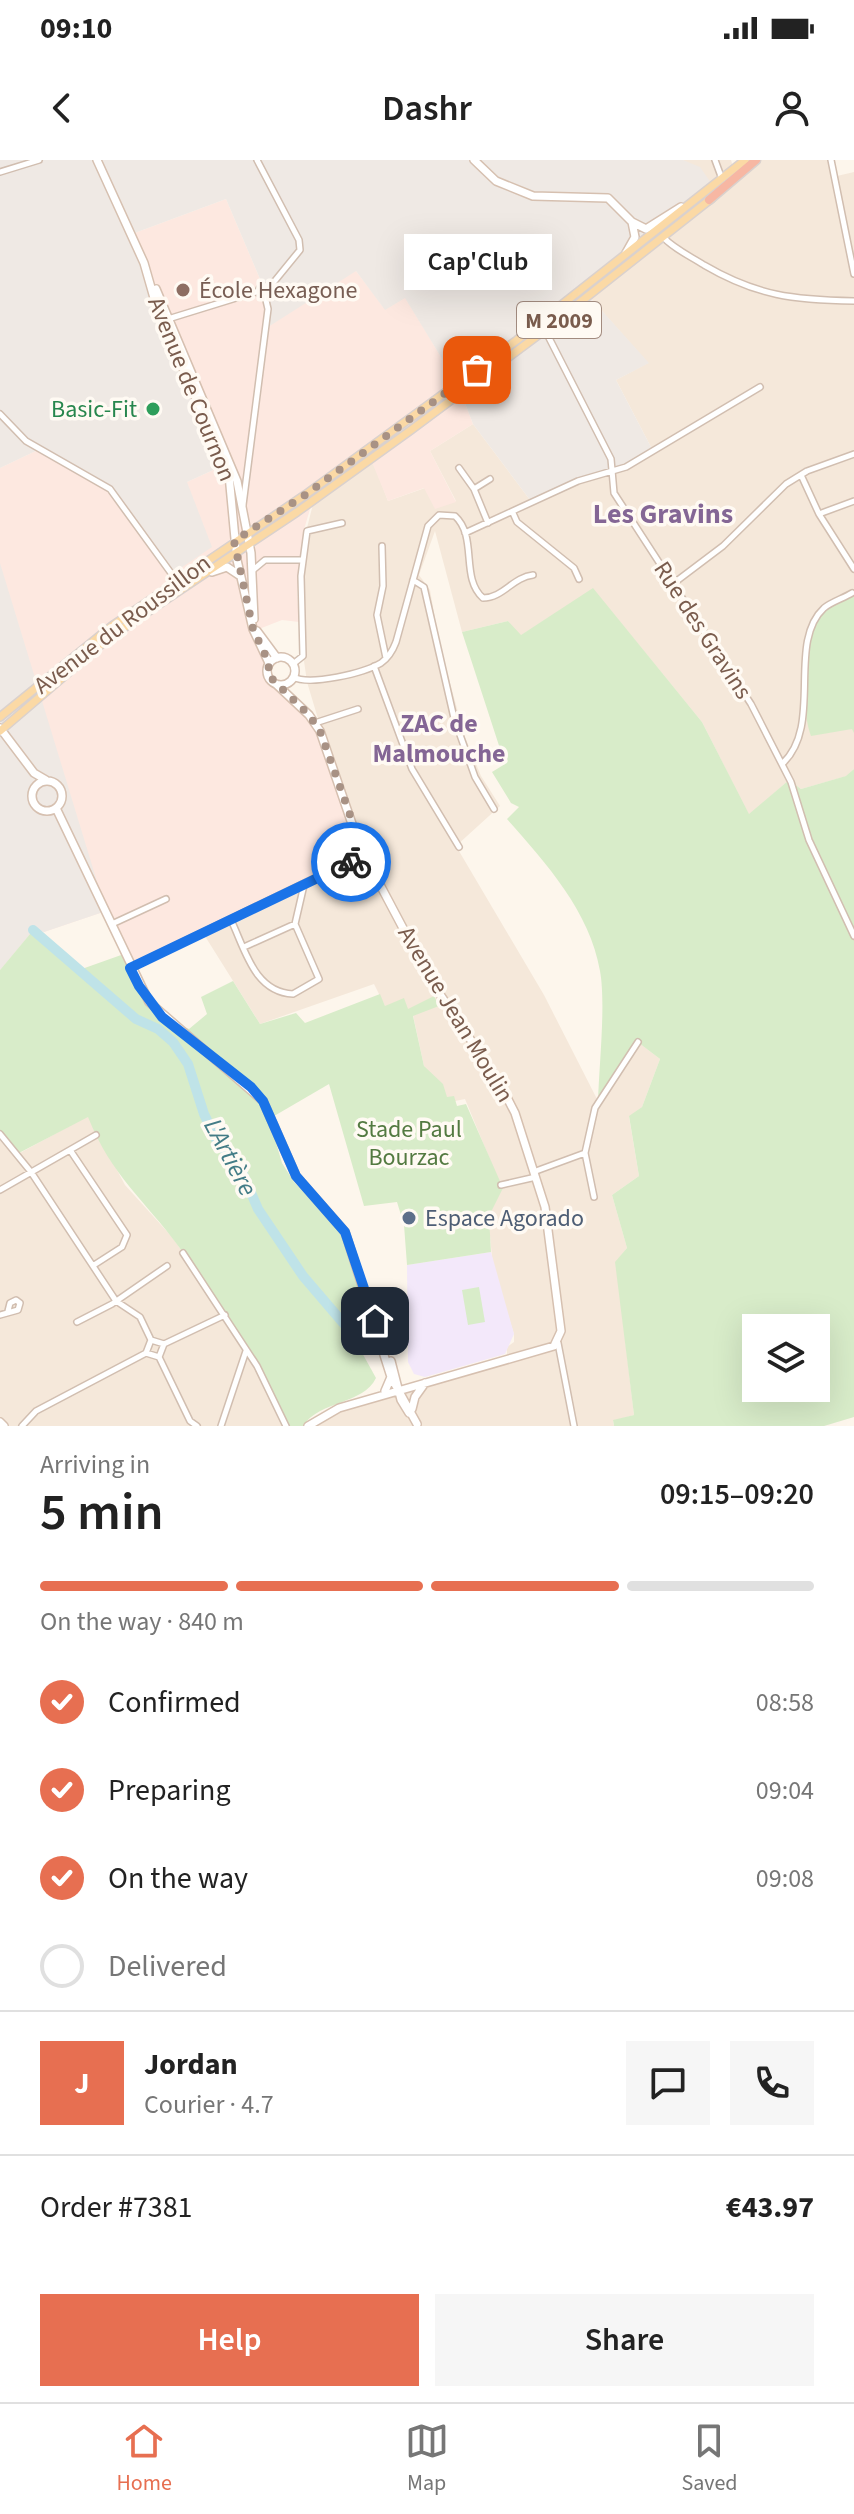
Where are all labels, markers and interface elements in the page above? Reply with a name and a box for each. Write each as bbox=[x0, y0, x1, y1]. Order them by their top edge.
text: 09:10 bbox=[40, 7, 112, 50]
text: Dashr bbox=[382, 83, 472, 134]
icon: back bbox=[40, 86, 84, 130]
icon: person bbox=[770, 86, 814, 130]
callout: Cap'Club bbox=[403, 234, 551, 290]
text: Cap'Club bbox=[428, 243, 528, 280]
place label: École Hexagone bbox=[199, 273, 357, 308]
marker: École Hexagone bbox=[174, 281, 192, 299]
street label: Avenue de Cournon bbox=[139, 292, 245, 487]
road number: M 2009 bbox=[517, 302, 601, 338]
pin bbox=[443, 336, 511, 404]
icon: bag bbox=[455, 348, 499, 392]
place label: Basic-Fit bbox=[51, 392, 137, 427]
marker: Basic-Fit bbox=[144, 400, 162, 418]
district label: Les Gravins bbox=[593, 494, 733, 534]
street label: Avenue du Roussillon bbox=[26, 546, 218, 703]
street label: Rue des Gravins bbox=[645, 554, 760, 706]
district label: ZAC de Malmouche bbox=[373, 705, 505, 772]
courier bbox=[311, 822, 391, 902]
icon: bike bbox=[329, 840, 373, 884]
street label: Avenue Jean Moulin bbox=[389, 919, 522, 1109]
water label: L'Artière bbox=[195, 1112, 266, 1203]
park label: Stade Paul Bourzac bbox=[356, 1112, 462, 1175]
place label: Espace Agorado bbox=[425, 1201, 584, 1236]
marker: Espace Agorado bbox=[400, 1209, 418, 1227]
pin bbox=[341, 1287, 409, 1355]
icon: home bbox=[353, 1299, 397, 1343]
map controls bbox=[742, 1314, 830, 1402]
button: layers bbox=[742, 1314, 830, 1402]
text: Arriving in bbox=[40, 1446, 150, 1483]
text: 09:15–09:20 bbox=[660, 1473, 814, 1516]
text: 5 min bbox=[40, 1476, 164, 1550]
text: On the way · 840 m bbox=[40, 1603, 244, 1640]
icon: check bbox=[40, 1680, 84, 1724]
text: Confirmed bbox=[108, 1681, 241, 1724]
text: 08:58 bbox=[756, 1684, 814, 1721]
icon: check bbox=[40, 1768, 84, 1812]
text: Preparing bbox=[108, 1769, 231, 1812]
text: 09:04 bbox=[756, 1772, 814, 1809]
icon: check bbox=[40, 1856, 84, 1900]
text: On the way bbox=[108, 1857, 248, 1900]
text: 09:08 bbox=[756, 1860, 814, 1897]
text: Delivered bbox=[108, 1945, 227, 1988]
button: chat bbox=[626, 2041, 710, 2125]
button: phone bbox=[730, 2041, 814, 2125]
text: Jordan bbox=[144, 2043, 238, 2086]
text: J bbox=[74, 2062, 90, 2105]
text: Courier · 4.7 bbox=[144, 2086, 274, 2123]
text: Order #7381 bbox=[40, 2186, 193, 2229]
text: €43.97 bbox=[726, 2186, 814, 2229]
button: Help bbox=[40, 2294, 419, 2386]
button: Share bbox=[435, 2294, 814, 2386]
tab: Home bbox=[116, 2419, 172, 2499]
tab: Map bbox=[405, 2419, 449, 2499]
tab: Saved bbox=[681, 2419, 738, 2499]

